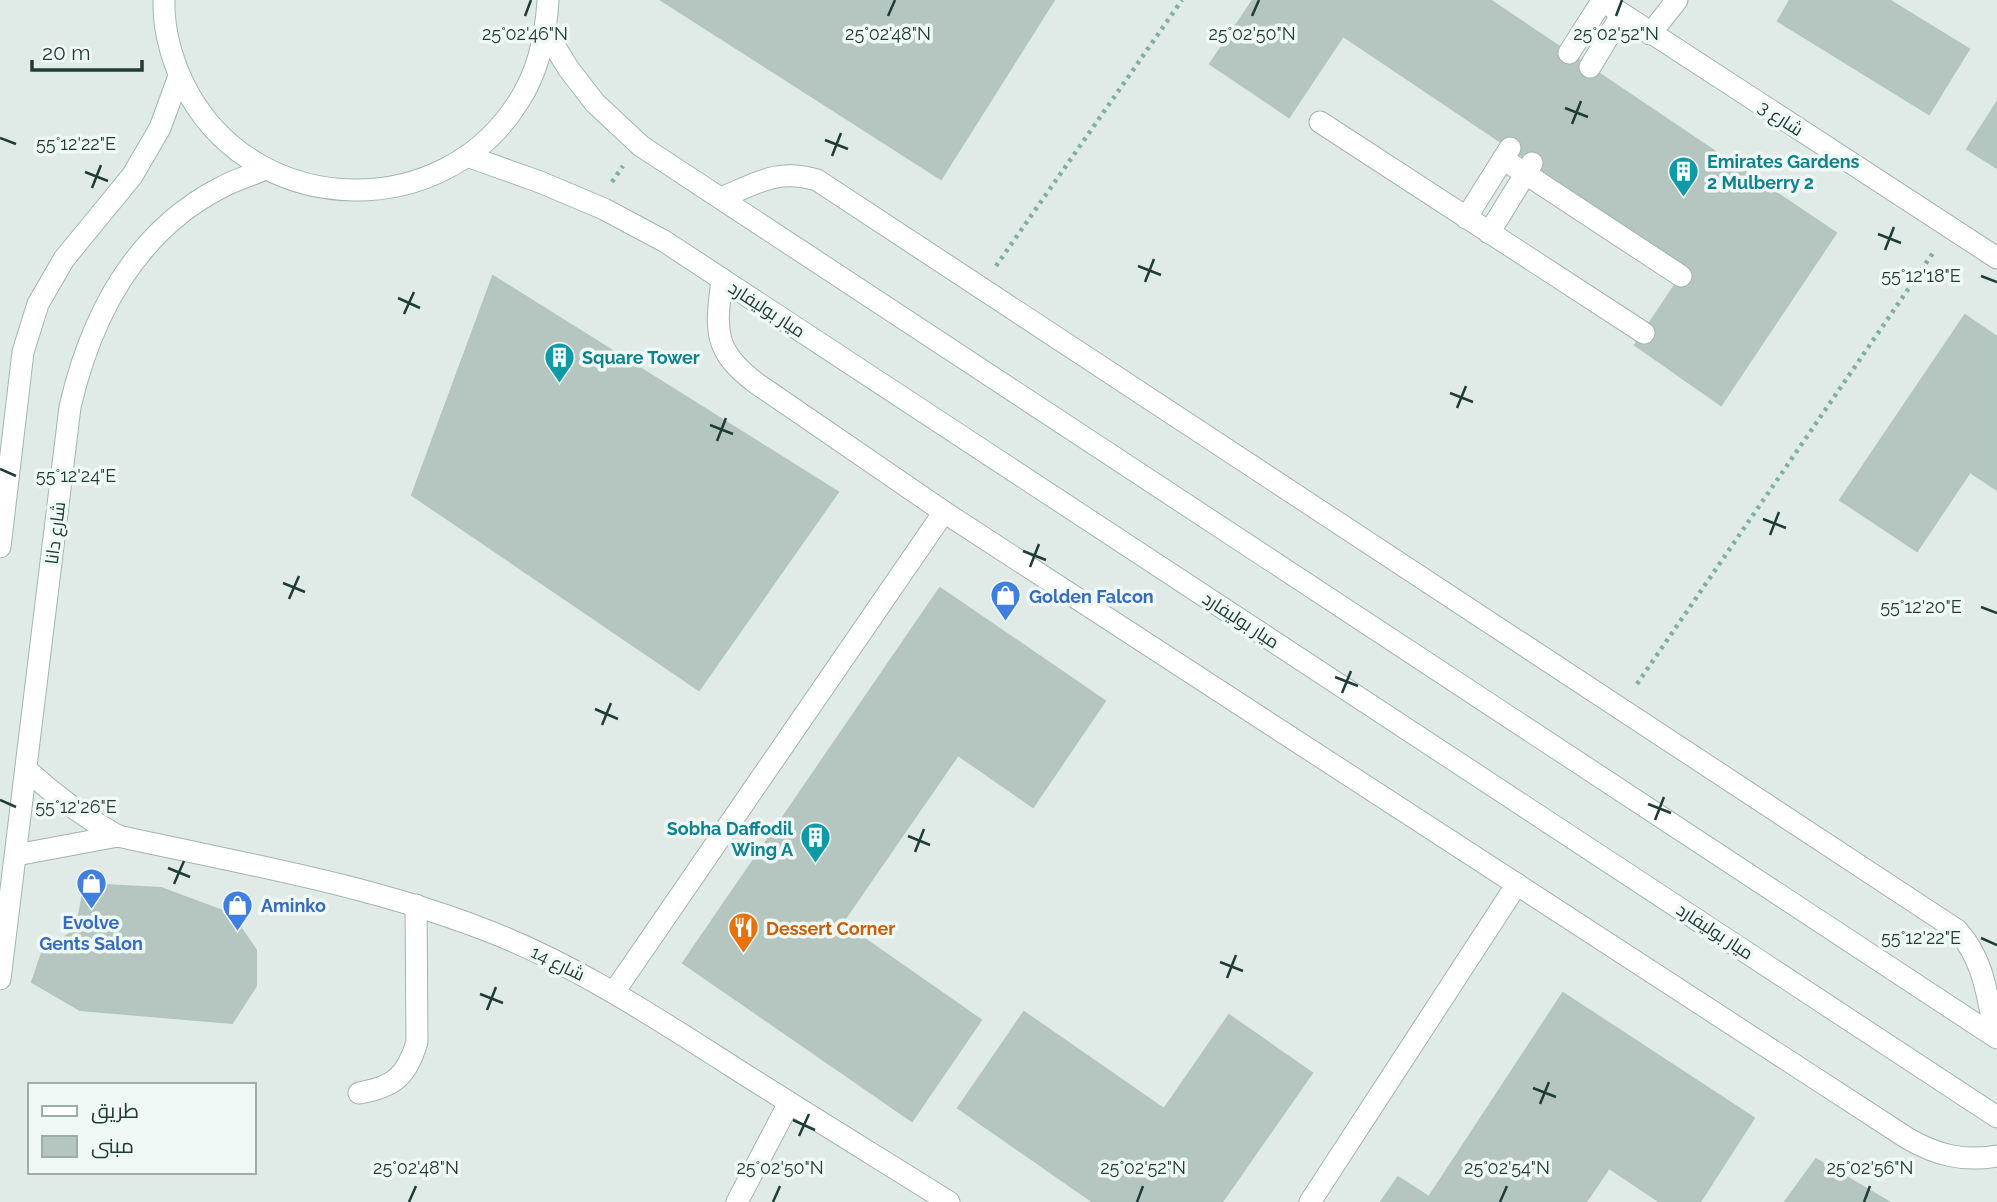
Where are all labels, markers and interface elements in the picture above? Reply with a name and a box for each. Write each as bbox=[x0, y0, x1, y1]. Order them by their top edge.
text: 25°02'46"N bbox=[482, 23, 568, 44]
text: 25°02'48"N bbox=[845, 23, 931, 44]
text: 25°02'50"N bbox=[1208, 23, 1296, 44]
text: 25°02'52"N bbox=[1573, 23, 1659, 44]
scale bar bbox=[32, 28, 142, 72]
text: 20 m bbox=[42, 40, 90, 65]
street label: شارع 3 bbox=[1754, 96, 1807, 142]
text: 55°12'22"E bbox=[36, 133, 116, 154]
place label: Emirates Gardens 2 Mulberry 2 bbox=[1707, 151, 1860, 193]
building icon: Emirates Gardens 2 Mulberry 2 bbox=[1667, 154, 1701, 198]
text: 55°12'18"E bbox=[1881, 265, 1961, 286]
street label: ميار بوليفارد bbox=[724, 276, 809, 342]
building icon: Square Tower bbox=[542, 340, 576, 384]
place label: Square Tower bbox=[582, 347, 700, 368]
text: 55°12'24"E bbox=[36, 465, 116, 486]
street label: شارع دانا bbox=[41, 500, 71, 566]
shop icon: Golden Falcon bbox=[989, 579, 1023, 623]
place label: Golden Falcon bbox=[1029, 586, 1154, 607]
street label: ميار بوليفارد bbox=[1198, 587, 1283, 653]
text: 55°12'20"E bbox=[1880, 596, 1962, 617]
text: 55°12'26"E bbox=[35, 796, 117, 817]
place label: Sobha Daffodil Wing A bbox=[667, 818, 794, 860]
building icon: Sobha Daffodil Wing A bbox=[799, 821, 833, 865]
shop icon: Evolve Gents Salon bbox=[74, 867, 108, 911]
shop icon: Aminko bbox=[221, 888, 255, 932]
place label: Aminko bbox=[261, 895, 326, 916]
street label: ميار بوليفارد bbox=[1672, 898, 1757, 964]
restaurant icon: Dessert Corner bbox=[726, 911, 760, 955]
place label: Evolve Gents Salon bbox=[39, 912, 143, 954]
place label: Dessert Corner bbox=[766, 918, 895, 939]
text: 55°12'22"E bbox=[1881, 927, 1961, 948]
street label: شارع 14 bbox=[527, 941, 588, 987]
legend bbox=[28, 1083, 256, 1174]
text: طريق bbox=[91, 1098, 139, 1124]
text: مبنى bbox=[91, 1133, 134, 1159]
text: 25°02'48"N bbox=[373, 1157, 459, 1178]
text: 25°02'50"N bbox=[736, 1157, 824, 1178]
text: 25°02'52"N bbox=[1100, 1157, 1186, 1178]
text: 25°02'54"N bbox=[1464, 1157, 1550, 1178]
text: 25°02'56"N bbox=[1826, 1157, 1914, 1178]

